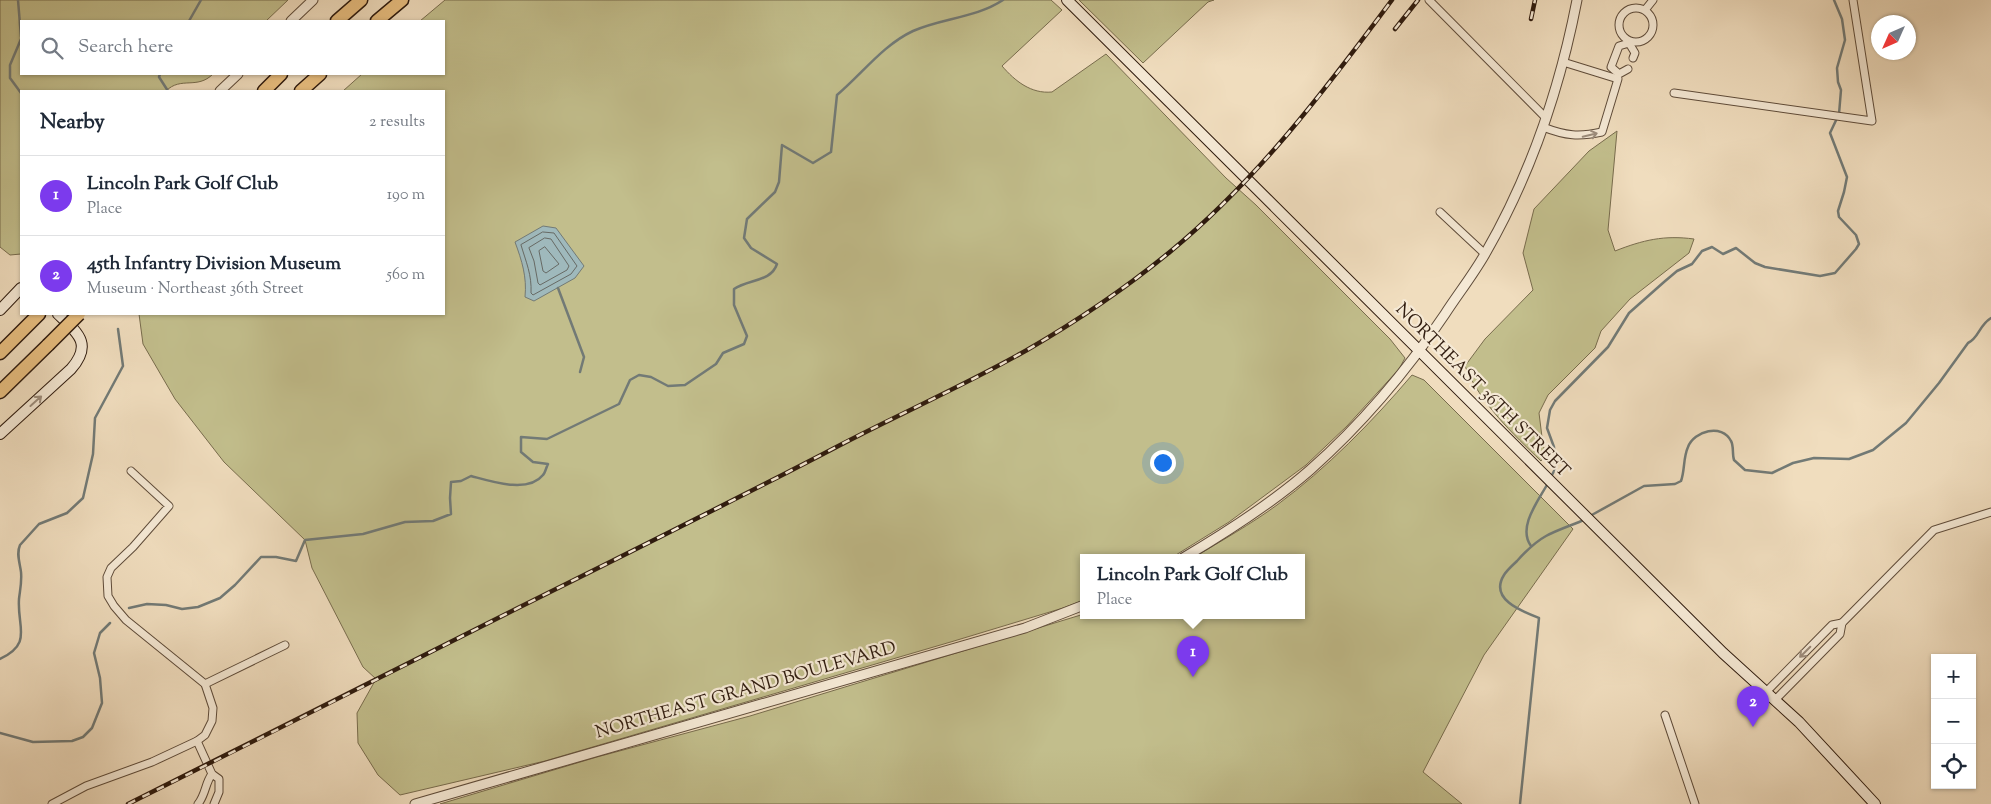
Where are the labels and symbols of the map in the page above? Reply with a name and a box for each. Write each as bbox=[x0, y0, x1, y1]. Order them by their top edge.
north arrow bbox=[1871, 15, 1916, 60]
one-way arrow bbox=[1582, 129, 1598, 139]
street label: NORTHEAST 36TH STREET bbox=[1389, 298, 1576, 485]
one-way arrow bbox=[30, 395, 43, 407]
your location bbox=[1150, 450, 1176, 476]
street label: NORTHEAST GRAND BOULEVARD bbox=[592, 636, 900, 746]
pin: 1 bbox=[1177, 636, 1209, 677]
one-way arrow bbox=[1799, 646, 1811, 658]
pin: 2 bbox=[1737, 686, 1769, 727]

